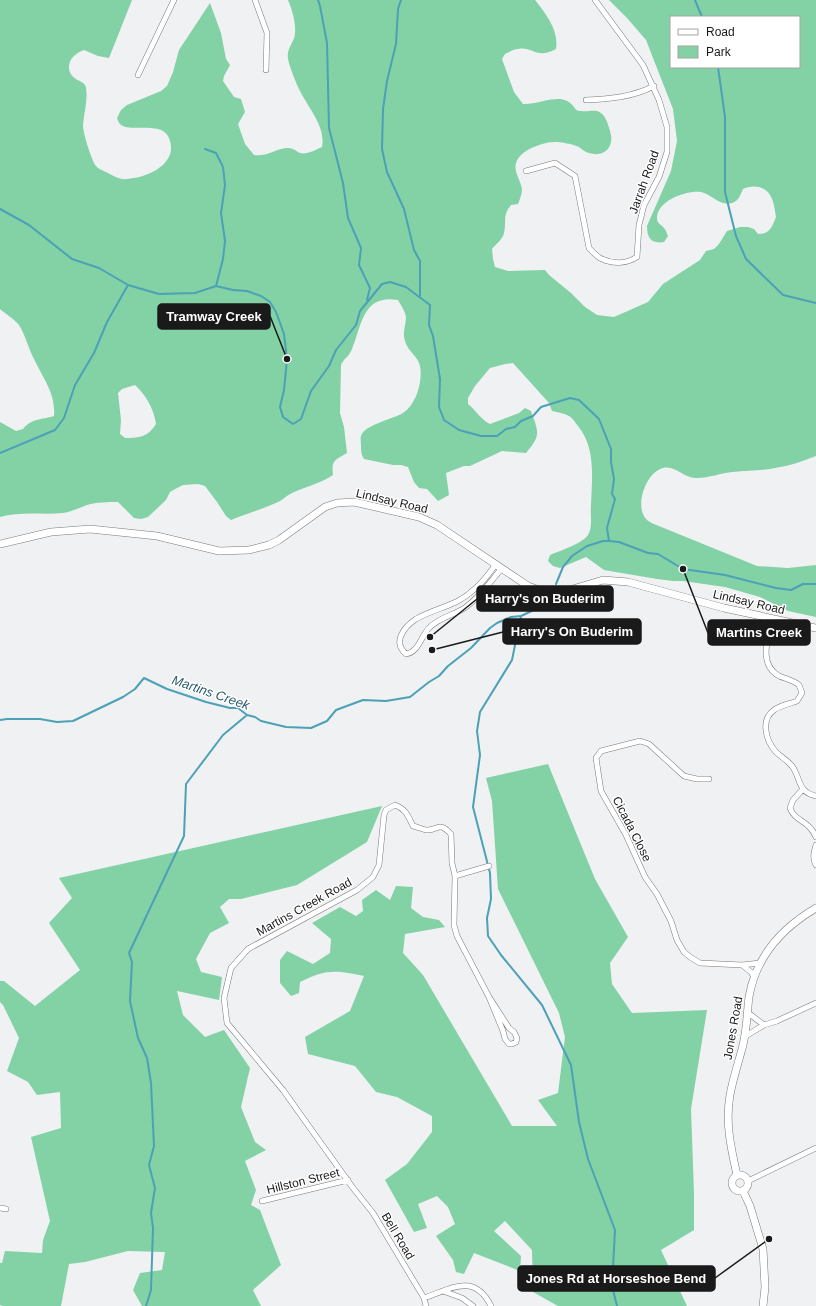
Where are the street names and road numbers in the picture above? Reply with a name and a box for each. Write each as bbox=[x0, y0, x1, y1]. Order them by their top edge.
street label: Jarrah Road bbox=[626, 149, 662, 215]
street label: Lindsay Road bbox=[355, 486, 429, 516]
street label: Lindsay Road bbox=[712, 587, 786, 617]
street label: Cicada Close bbox=[610, 794, 655, 864]
street label: Martins Creek Road bbox=[254, 875, 354, 939]
street label: Jones Road bbox=[721, 995, 745, 1061]
street label: Hillston Street bbox=[265, 1165, 342, 1197]
street label: Bell Road bbox=[379, 1210, 417, 1262]

